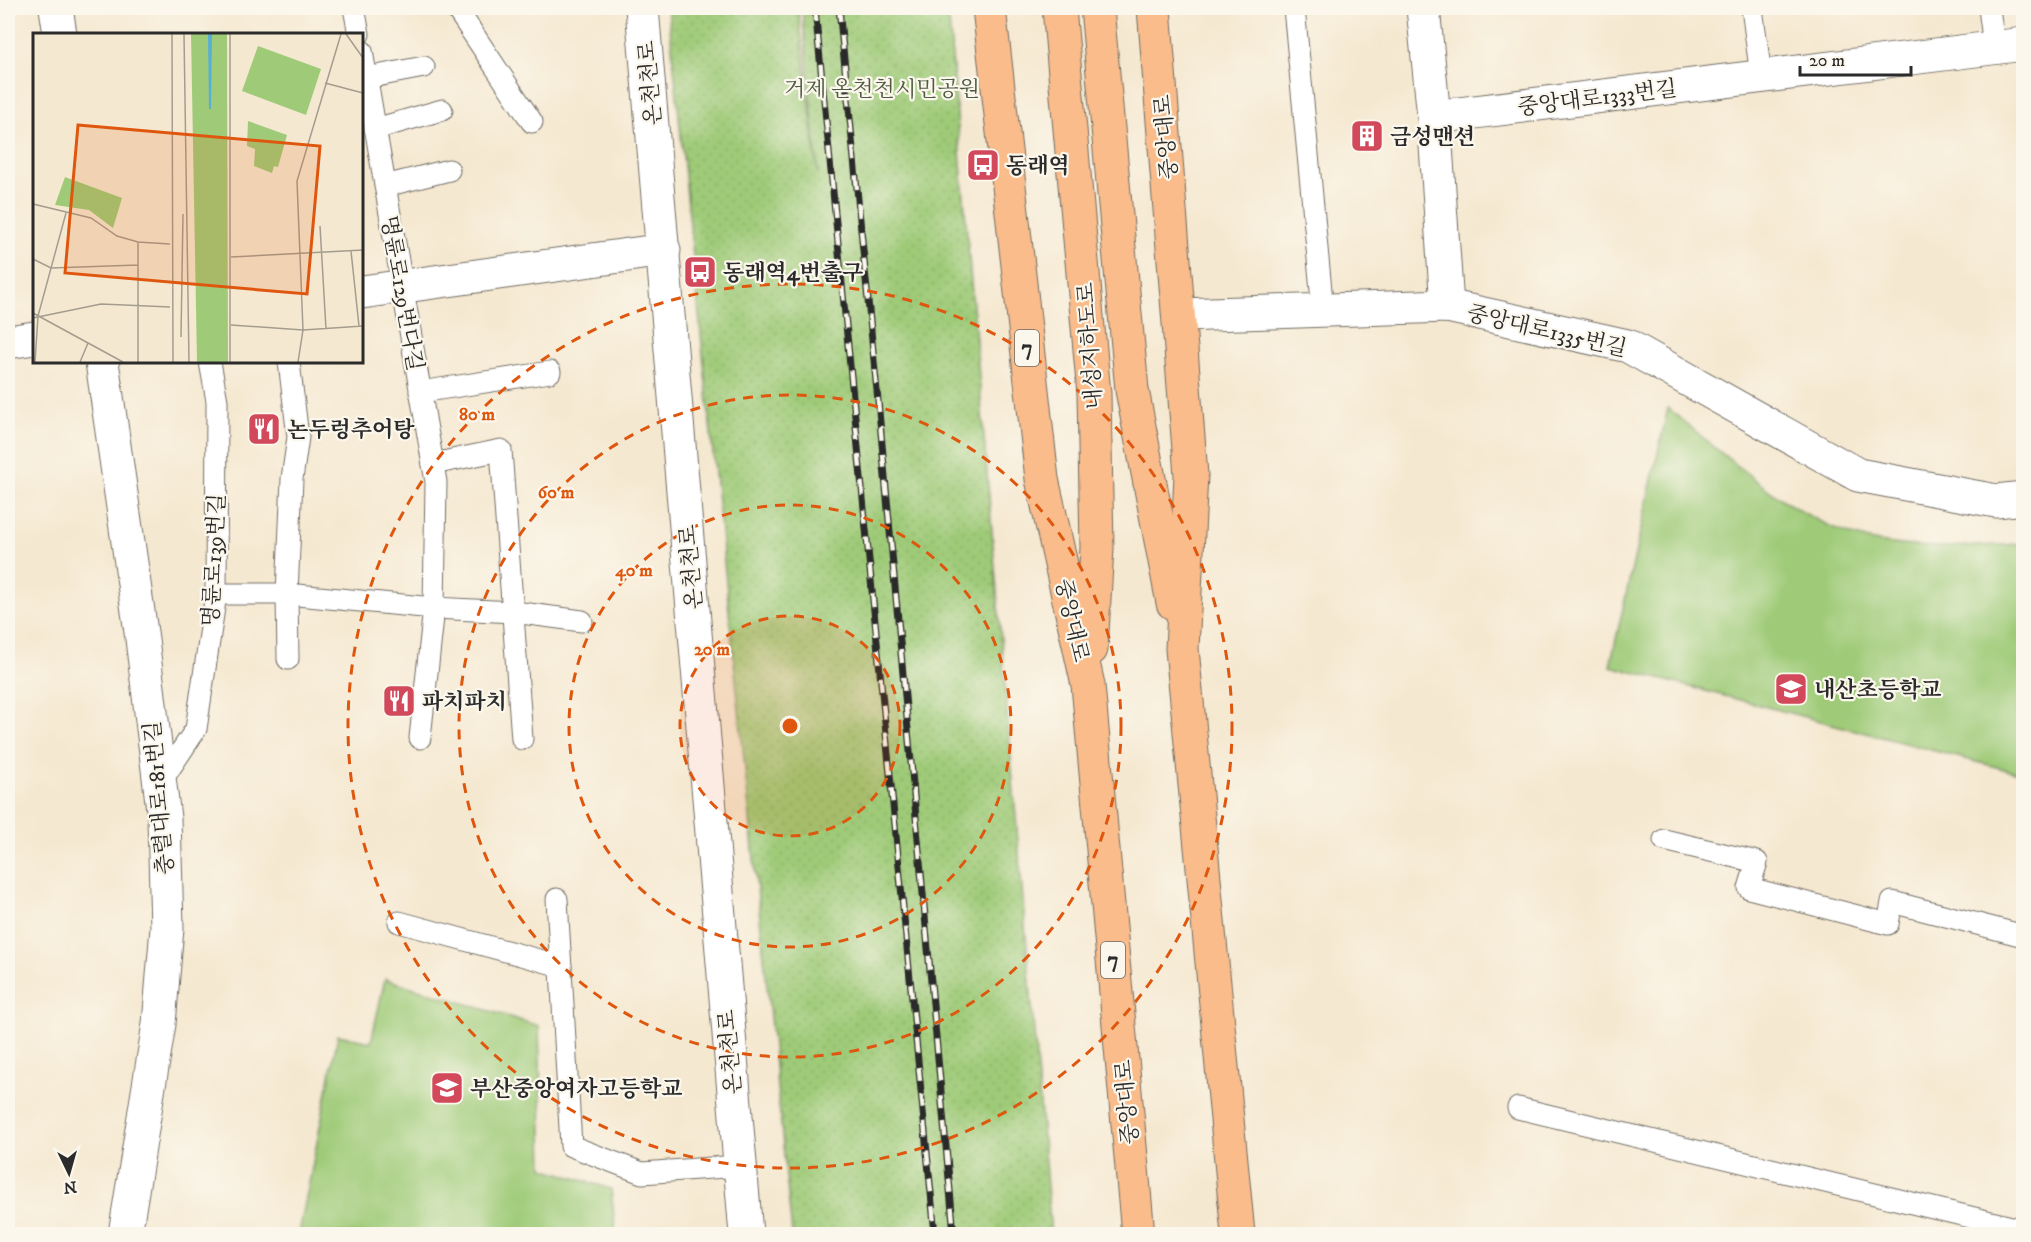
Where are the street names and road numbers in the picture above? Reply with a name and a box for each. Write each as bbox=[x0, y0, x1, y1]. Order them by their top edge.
street label: 온천천로 bbox=[633, 39, 668, 126]
street label: 중앙대로1333번길 bbox=[1516, 75, 1678, 122]
street label: 중앙대로 bbox=[1149, 93, 1184, 180]
street label: 명륜로129번다길 bbox=[375, 213, 428, 373]
street label: 내성지하도로 bbox=[1073, 281, 1108, 410]
street label: 중앙대로1335번길 bbox=[1464, 300, 1629, 363]
road number: 7 bbox=[1015, 330, 1039, 366]
street label: 명륜로139번길 bbox=[198, 493, 231, 627]
street label: 온천천로 bbox=[674, 523, 709, 610]
street label: 중앙대로 bbox=[1049, 576, 1094, 665]
street label: 충렬대로181번길 bbox=[139, 720, 180, 876]
road number: 7 bbox=[1101, 942, 1125, 978]
street label: 온천천로 bbox=[713, 1008, 748, 1095]
street label: 중앙대로 bbox=[1110, 1058, 1145, 1145]

